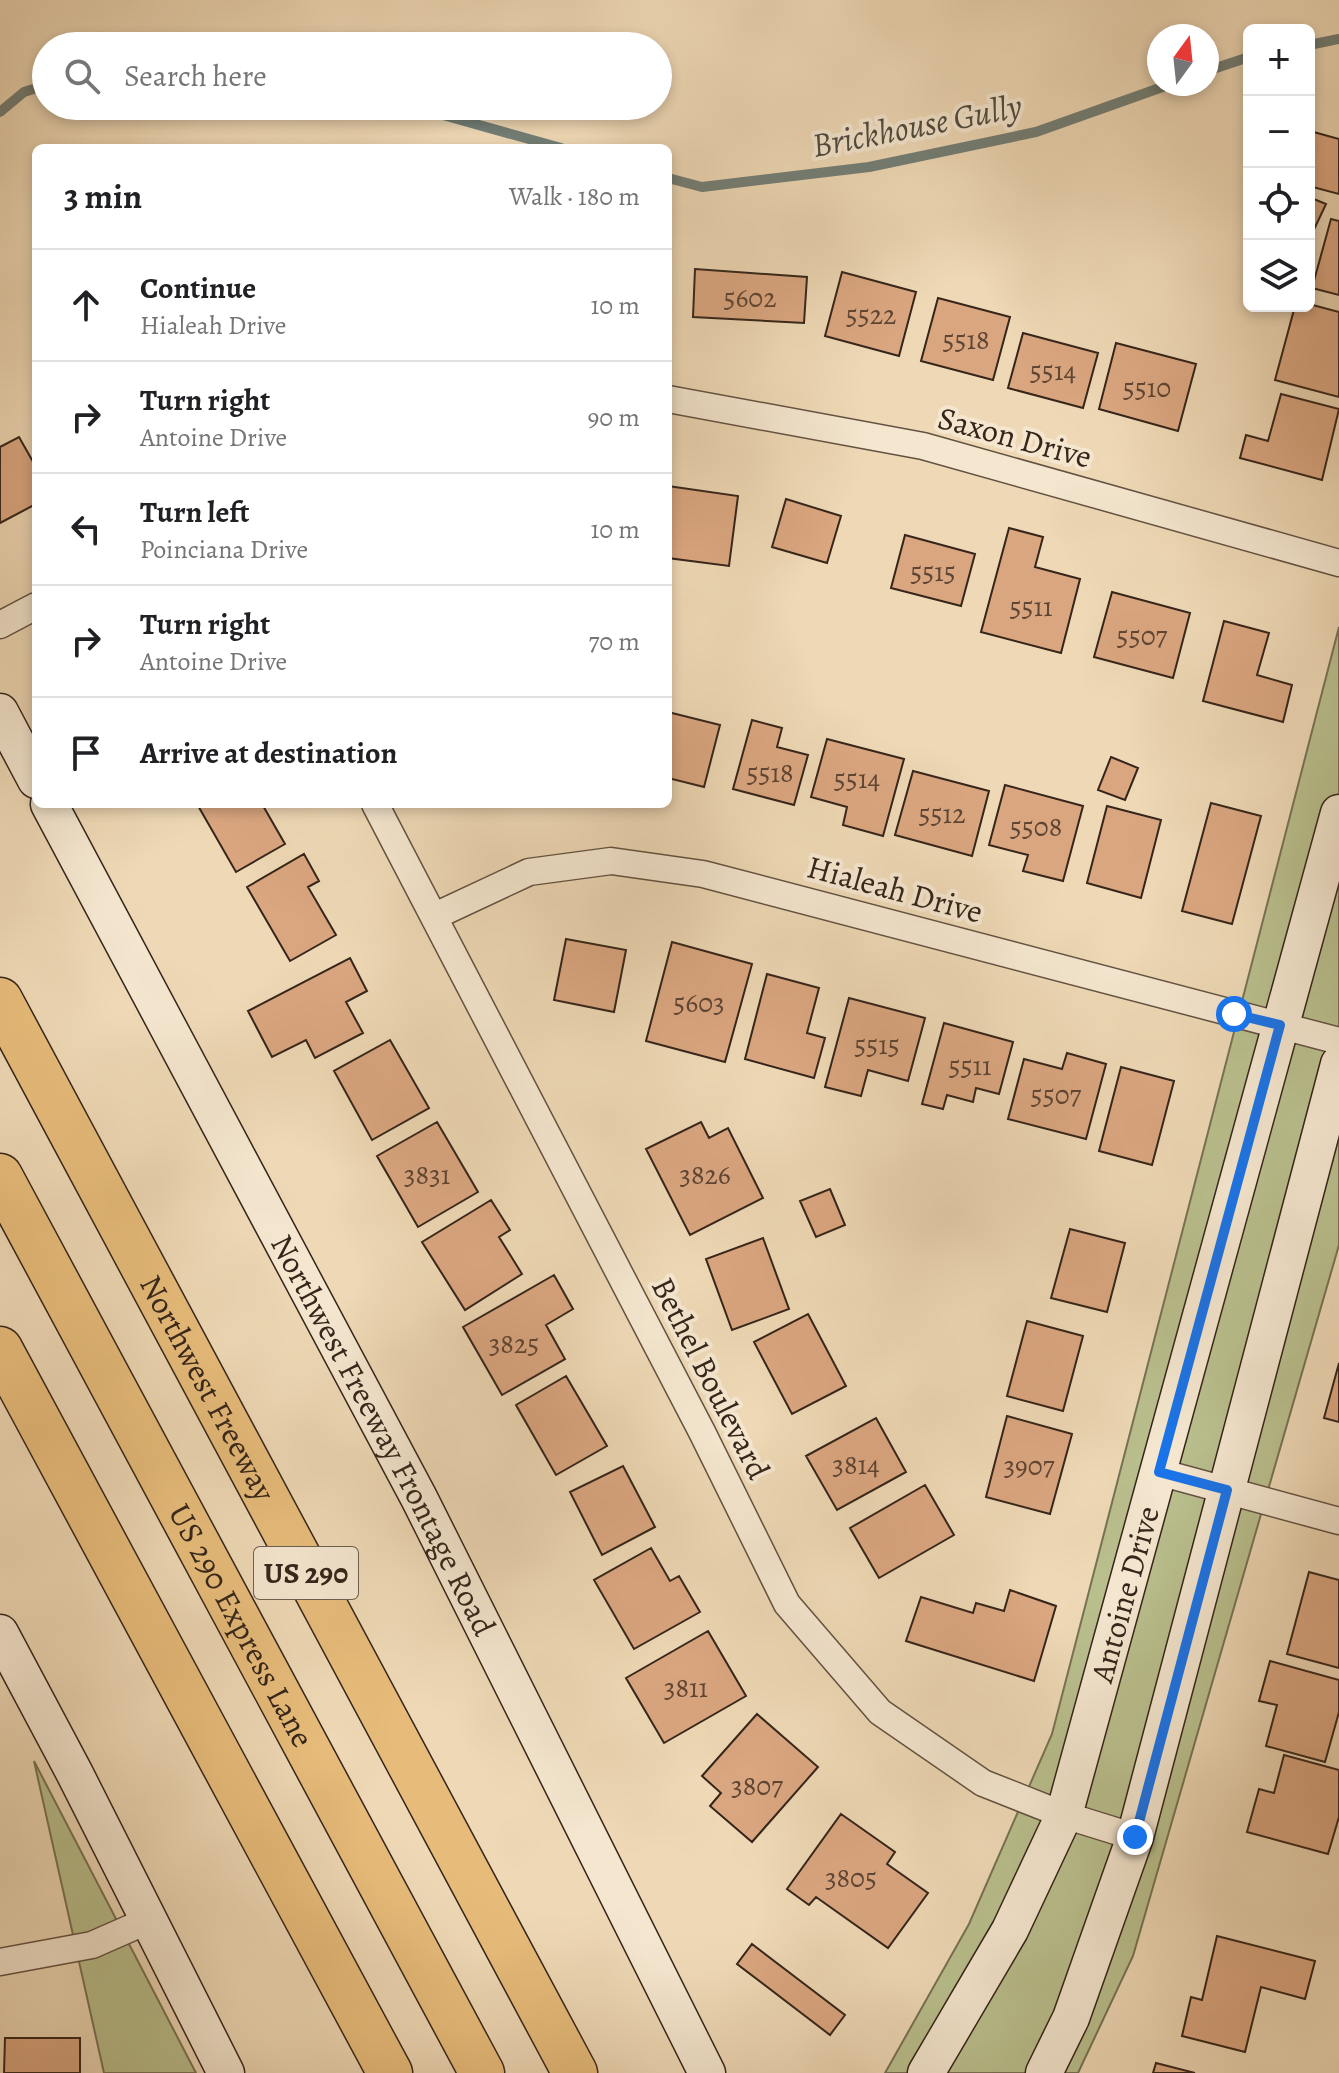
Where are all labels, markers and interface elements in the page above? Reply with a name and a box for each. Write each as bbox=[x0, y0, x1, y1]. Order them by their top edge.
north arrow bbox=[1147, 24, 1219, 96]
map controls bbox=[1243, 24, 1315, 312]
button: + bbox=[1243, 24, 1315, 96]
search box bbox=[32, 32, 672, 120]
icon: search bbox=[60, 54, 104, 98]
text: Search here bbox=[124, 56, 267, 96]
water label: Brickhouse Gully bbox=[808, 82, 1026, 169]
button: − bbox=[1243, 96, 1315, 168]
button: locate bbox=[1243, 168, 1315, 240]
text: 3 min bbox=[64, 173, 142, 220]
text: Walk · 180 m bbox=[509, 179, 640, 214]
button: layers bbox=[1243, 240, 1315, 312]
text: Continue bbox=[140, 268, 256, 308]
house number: 5602 bbox=[723, 279, 777, 317]
icon: ahead bbox=[64, 283, 108, 327]
text: 10 m bbox=[590, 288, 640, 323]
house number: 5522 bbox=[846, 296, 896, 334]
text: Hialeah Drive bbox=[140, 308, 286, 343]
house number: 5518 bbox=[942, 321, 990, 359]
house number: 5514 bbox=[1030, 352, 1076, 390]
house number: 5510 bbox=[1123, 369, 1171, 407]
text: Turn right bbox=[140, 380, 270, 420]
icon: right bbox=[64, 395, 108, 439]
street label: Saxon Drive bbox=[933, 395, 1097, 479]
text: 90 m bbox=[588, 400, 640, 435]
text: Antoine Drive bbox=[140, 420, 287, 455]
text: Turn left bbox=[140, 492, 249, 532]
icon: left bbox=[64, 507, 108, 551]
text: 10 m bbox=[590, 512, 640, 547]
text: Poinciana Drive bbox=[140, 532, 308, 567]
house number: 5515 bbox=[910, 553, 956, 591]
house number: 5511 bbox=[1009, 588, 1053, 626]
text: Turn right bbox=[140, 604, 270, 644]
house number: 5507 bbox=[1117, 617, 1168, 655]
icon: right bbox=[64, 619, 108, 663]
text: 70 m bbox=[588, 624, 640, 659]
text: Antoine Drive bbox=[140, 644, 287, 679]
icon: arrive bbox=[64, 731, 108, 775]
text: Arrive at destination bbox=[140, 733, 397, 773]
house number: 5518 bbox=[746, 754, 794, 792]
house number: 5514 bbox=[834, 760, 880, 798]
house number: 5512 bbox=[919, 795, 965, 833]
house number: 5508 bbox=[1010, 808, 1062, 846]
street label: Hialeah Drive bbox=[802, 844, 988, 934]
house number: 5603 bbox=[673, 984, 725, 1022]
route start bbox=[1216, 996, 1252, 1032]
house number: 5515 bbox=[854, 1026, 900, 1064]
house number: 5511 bbox=[948, 1047, 992, 1085]
house number: 5507 bbox=[1031, 1076, 1082, 1114]
house number: 3831 bbox=[404, 1156, 450, 1194]
house number: 3826 bbox=[679, 1156, 731, 1194]
street label: Northwest Freeway Frontage Road bbox=[260, 1226, 507, 1644]
street label: Northwest Freeway bbox=[129, 1267, 287, 1509]
street label: Bethel Boulevard bbox=[641, 1269, 781, 1487]
house number: 3825 bbox=[489, 1325, 539, 1363]
house number: 3814 bbox=[832, 1446, 880, 1484]
house number: 3907 bbox=[1003, 1447, 1055, 1485]
street label: US 290 Express Lane bbox=[158, 1496, 325, 1755]
street label: Antoine Drive bbox=[1079, 1501, 1170, 1688]
road number: US 290 bbox=[254, 1547, 358, 1599]
house number: 3811 bbox=[664, 1669, 708, 1707]
house number: 3807 bbox=[731, 1767, 783, 1805]
route end bbox=[1117, 1819, 1153, 1855]
house number: 3805 bbox=[825, 1859, 877, 1897]

